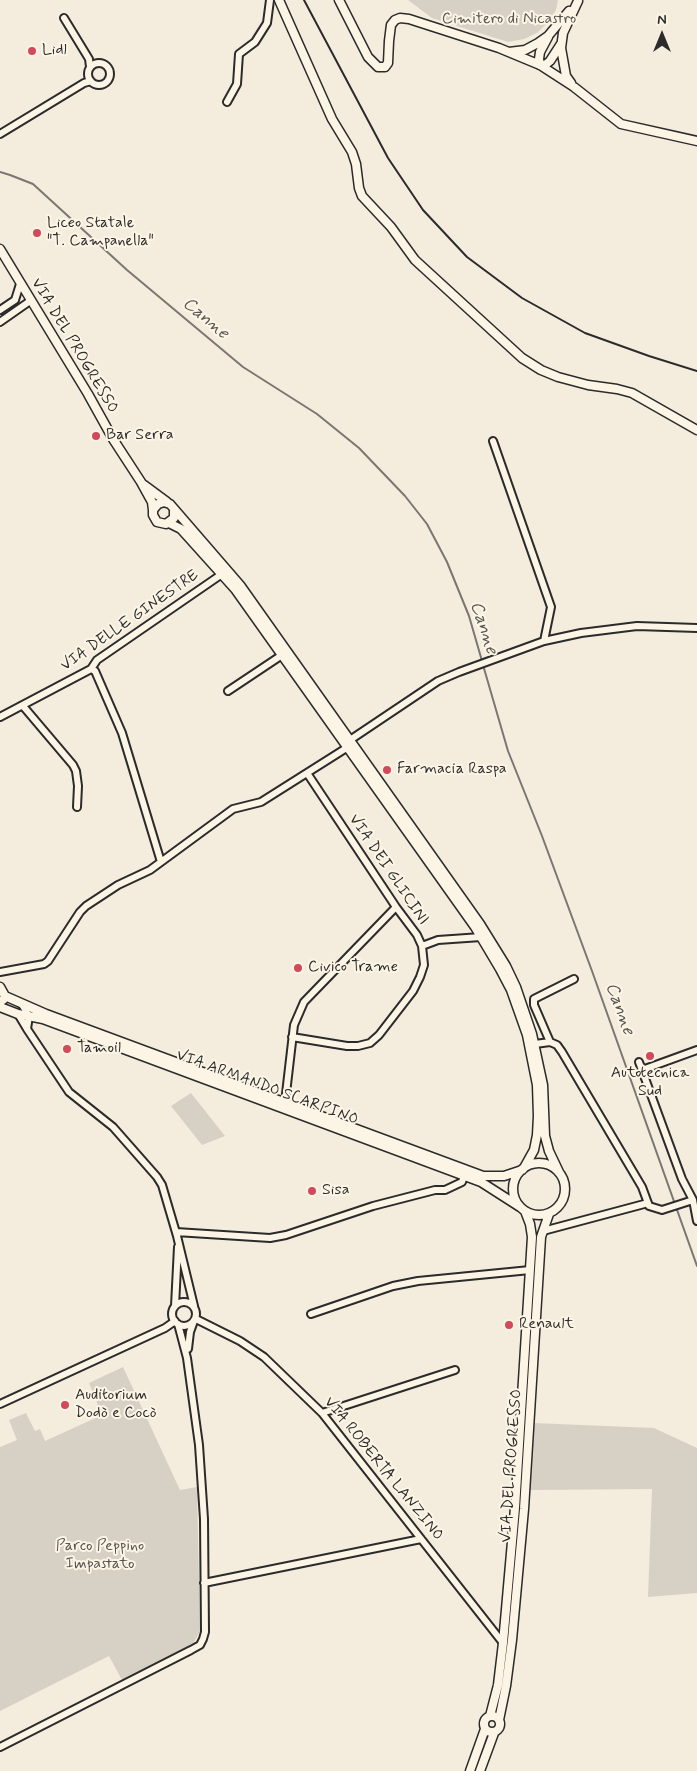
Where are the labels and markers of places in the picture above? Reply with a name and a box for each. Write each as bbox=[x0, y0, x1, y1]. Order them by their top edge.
place label: Lidl bbox=[42, 41, 67, 61]
marker: Lidl bbox=[26, 45, 38, 57]
place label: Liceo Statale "T. Campanella" bbox=[47, 214, 154, 252]
marker: Liceo Statale "T. Campanella" bbox=[31, 227, 43, 239]
place label: Bar Serra bbox=[106, 426, 173, 446]
marker: Bar Serra bbox=[90, 430, 102, 442]
place label: Farmacia Raspa bbox=[397, 760, 506, 780]
marker: Farmacia Raspa bbox=[381, 764, 393, 776]
place label: Civico Trame bbox=[308, 958, 398, 978]
marker: Civico Trame bbox=[292, 962, 304, 974]
place label: Tamoil bbox=[77, 1039, 121, 1059]
marker: Tamoil bbox=[61, 1043, 73, 1055]
marker: Autotecnica Sud bbox=[644, 1050, 656, 1062]
place label: Autotecnica Sud bbox=[611, 1064, 689, 1102]
place label: Sisa bbox=[322, 1181, 349, 1201]
marker: Sisa bbox=[306, 1185, 318, 1197]
place label: Renault bbox=[519, 1315, 574, 1335]
marker: Renault bbox=[503, 1319, 515, 1331]
place label: Auditorium Dodò e Cocò bbox=[75, 1386, 157, 1424]
marker: Auditorium Dodò e Cocò bbox=[59, 1399, 71, 1411]

